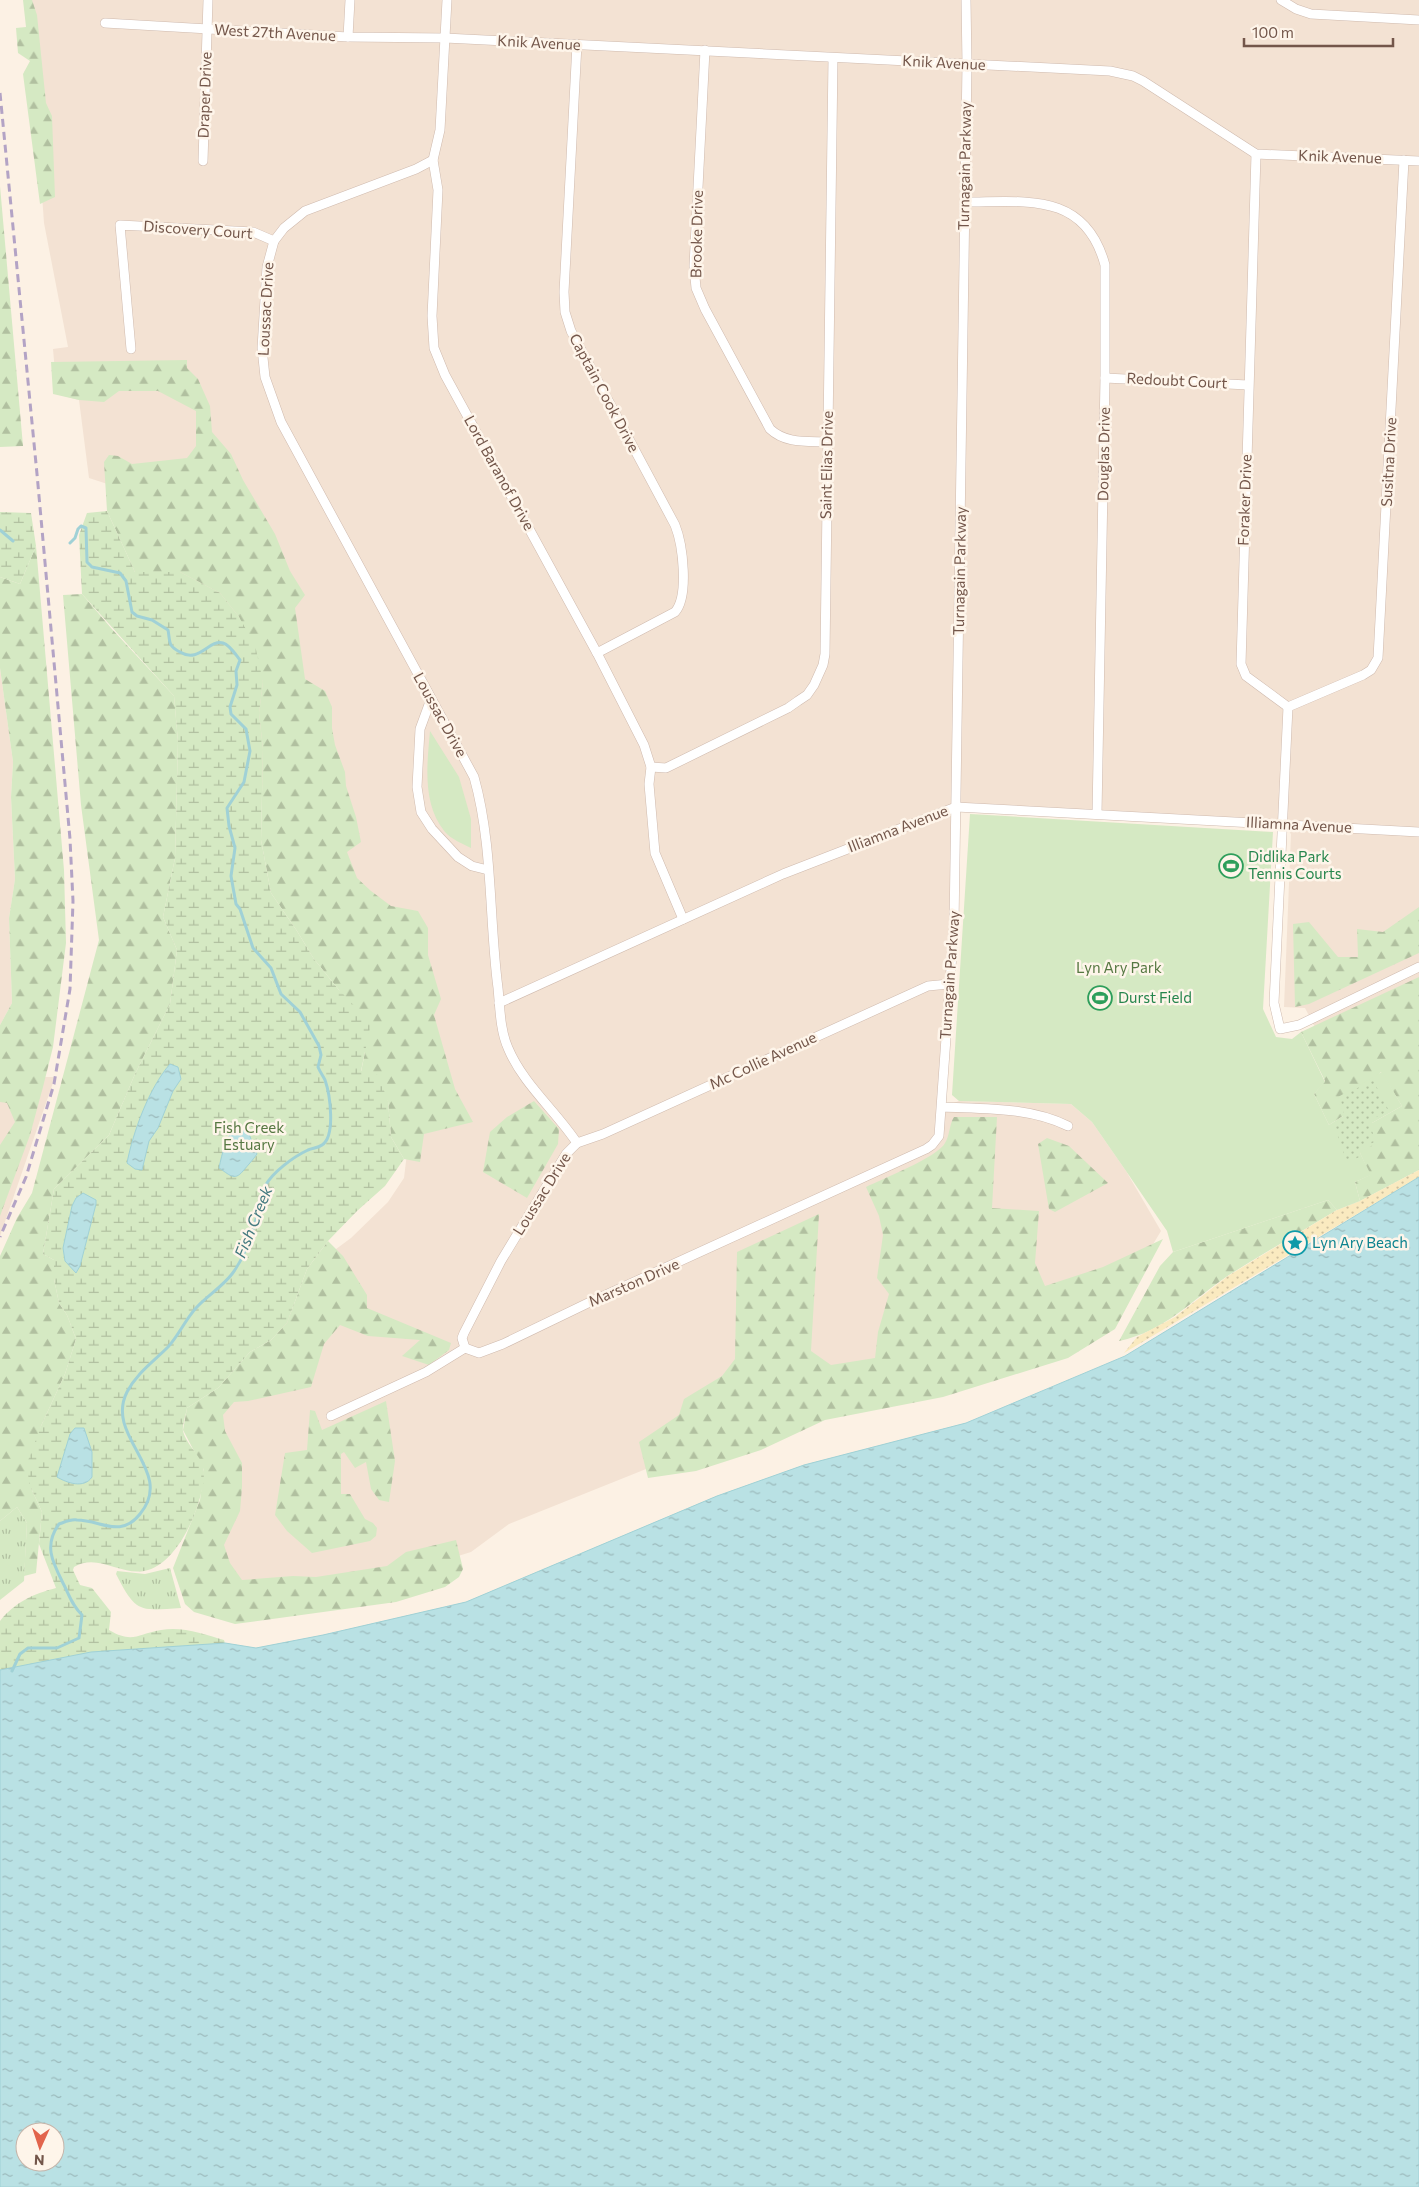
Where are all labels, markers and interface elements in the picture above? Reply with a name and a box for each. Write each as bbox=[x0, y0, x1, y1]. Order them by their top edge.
scale bar bbox=[1244, 15, 1393, 47]
street label: West 27th Avenue bbox=[214, 20, 336, 44]
text: 100 m bbox=[1252, 23, 1294, 41]
street label: Knik Avenue bbox=[497, 31, 581, 53]
street label: Draper Drive bbox=[193, 51, 215, 139]
street label: Knik Avenue bbox=[902, 51, 986, 73]
street label: Turnagain Parkway bbox=[954, 101, 974, 231]
street label: Knik Avenue bbox=[1298, 146, 1382, 166]
street label: Brooke Drive bbox=[686, 190, 706, 278]
street label: Discovery Court bbox=[143, 216, 253, 242]
street label: Loussac Drive bbox=[254, 261, 276, 356]
street label: Captain Cook Drive bbox=[566, 330, 644, 455]
street label: Redoubt Court bbox=[1126, 368, 1228, 392]
street label: Douglas Drive bbox=[1093, 407, 1113, 501]
street label: Saint Elias Drive bbox=[816, 411, 836, 519]
street label: Lord Baranof Drive bbox=[461, 412, 539, 533]
street label: Susitna Drive bbox=[1377, 417, 1399, 507]
street label: Foraker Drive bbox=[1233, 454, 1255, 546]
street label: Turnagain Parkway bbox=[949, 506, 969, 636]
street label: Loussac Drive bbox=[410, 669, 472, 760]
street label: Illiamna Avenue bbox=[845, 801, 950, 855]
street label: Illiamna Avenue bbox=[1246, 812, 1352, 836]
place label: Didlika Park Tennis Courts bbox=[1248, 847, 1342, 882]
sports icon: Didlika Park Tennis Courts bbox=[1218, 853, 1244, 879]
street label: Turnagain Parkway bbox=[936, 910, 962, 1040]
park label: Lyn Ary Park bbox=[1076, 958, 1162, 976]
sports icon: Durst Field bbox=[1087, 985, 1113, 1011]
place label: Durst Field bbox=[1118, 988, 1192, 1006]
street label: Mc Collie Avenue bbox=[706, 1027, 819, 1093]
park label: Fish Creek Estuary bbox=[214, 1118, 284, 1153]
street label: Loussac Drive bbox=[509, 1149, 574, 1238]
water label: Fish Creek bbox=[230, 1183, 276, 1260]
place icon: Lyn Ary Beach bbox=[1282, 1230, 1308, 1256]
place label: Lyn Ary Beach bbox=[1312, 1233, 1408, 1251]
street label: Marston Drive bbox=[585, 1254, 682, 1310]
north arrow bbox=[15, 2122, 65, 2172]
text: N bbox=[34, 2152, 45, 2169]

